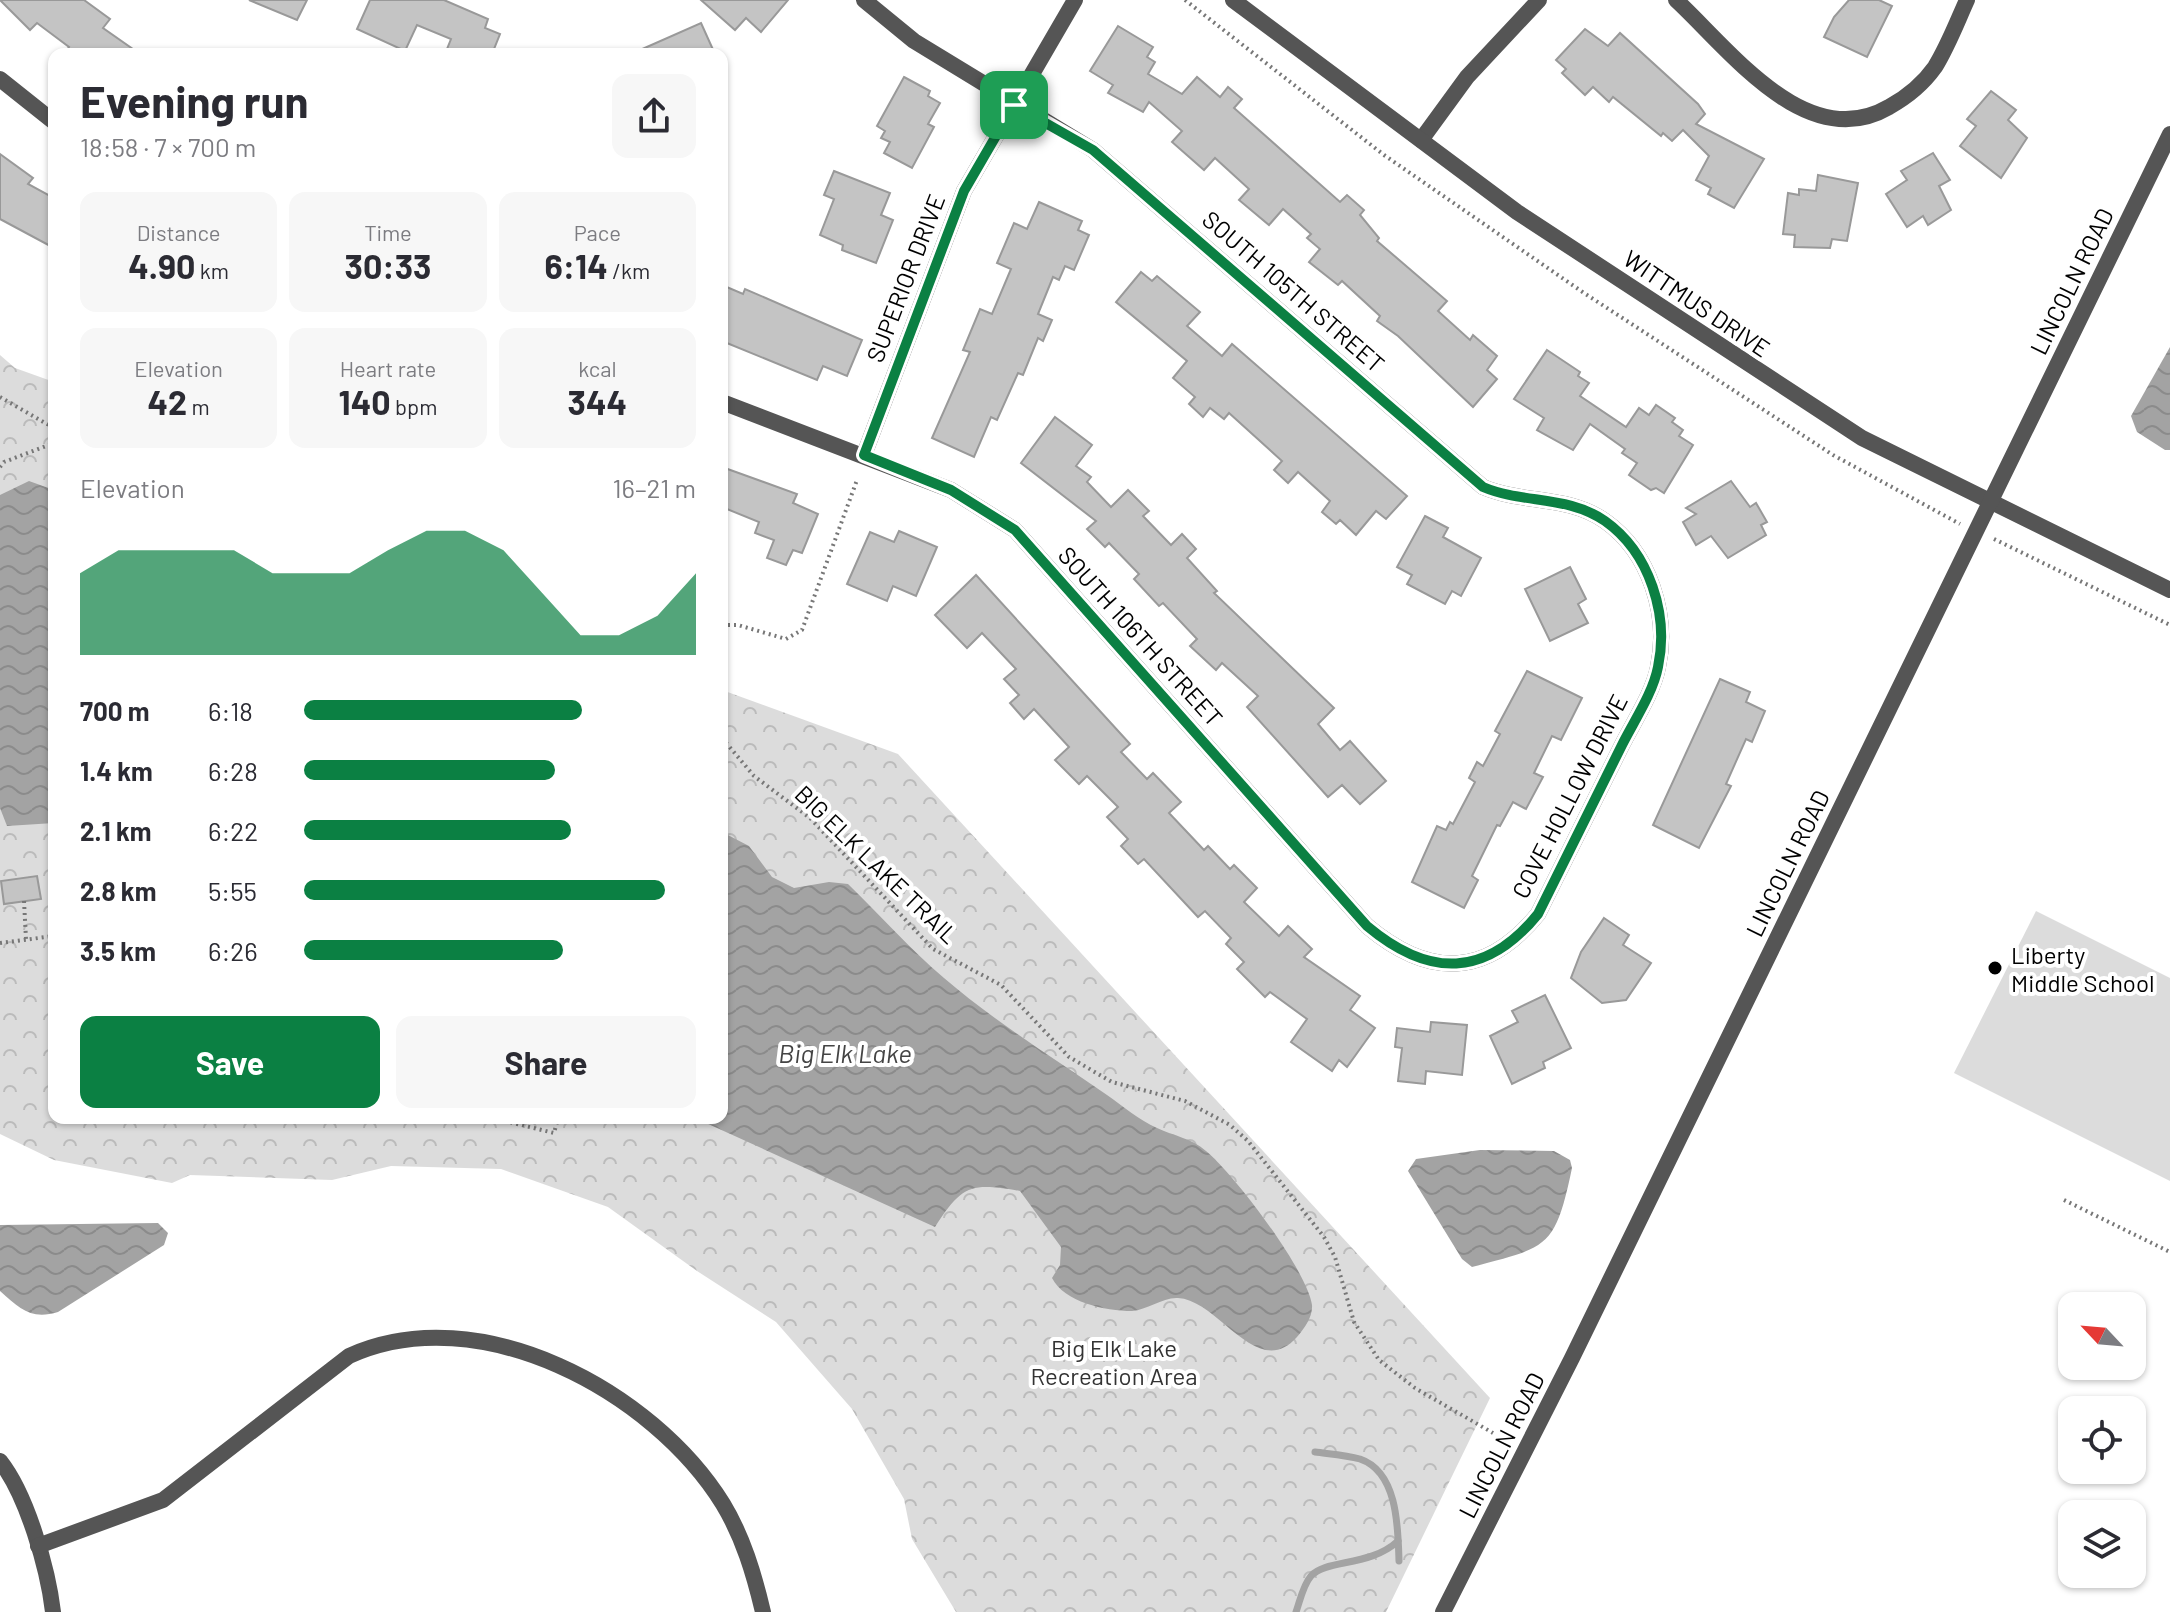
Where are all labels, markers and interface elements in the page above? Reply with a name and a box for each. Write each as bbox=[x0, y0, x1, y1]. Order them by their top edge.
pin bbox=[980, 71, 1048, 139]
text: Evening run bbox=[80, 74, 309, 127]
button: share bbox=[612, 74, 696, 158]
icon: arrive bbox=[992, 83, 1036, 127]
text: 18:58 · 7 × 700 m bbox=[80, 131, 256, 162]
street label: SUPERIOR DRIVE bbox=[860, 190, 950, 366]
street label: LINCOLN ROAD bbox=[2023, 203, 2119, 359]
street label: SOUTH 105TH STREET bbox=[1197, 204, 1391, 378]
text: Distance bbox=[137, 219, 221, 245]
text: Time bbox=[364, 219, 412, 245]
text: Pace bbox=[574, 219, 621, 245]
street label: WITTMUS DRIVE bbox=[1618, 243, 1776, 363]
text: 4.90 bbox=[128, 245, 195, 286]
text: 30:33 bbox=[345, 245, 431, 286]
text: 6:14 bbox=[544, 245, 608, 286]
text: km bbox=[195, 257, 229, 283]
text: /km bbox=[608, 257, 650, 283]
text: Elevation bbox=[134, 355, 223, 381]
text: Heart rate bbox=[340, 355, 436, 381]
text: kcal bbox=[578, 355, 617, 381]
text: 42 bbox=[148, 381, 187, 422]
text: 140 bbox=[339, 381, 391, 422]
text: 344 bbox=[568, 381, 627, 422]
text: m bbox=[187, 393, 210, 419]
text: bpm bbox=[391, 393, 437, 419]
text: Elevation bbox=[80, 472, 185, 503]
text: 16–21 m bbox=[612, 472, 696, 503]
street label: SOUTH 106TH STREET bbox=[1053, 540, 1229, 732]
street label: COVE HOLLOW DRIVE bbox=[1505, 689, 1633, 903]
text: 700 m bbox=[80, 695, 149, 726]
text: 6:18 bbox=[208, 695, 253, 726]
text: 1.4 km bbox=[80, 755, 153, 786]
text: 6:28 bbox=[208, 755, 258, 786]
street label: BIG ELK LAKE TRAIL bbox=[790, 779, 964, 949]
street label: LINCOLN ROAD bbox=[1739, 785, 1835, 941]
text: 2.1 km bbox=[80, 815, 152, 846]
text: 6:22 bbox=[208, 815, 258, 846]
text: 2.8 km bbox=[80, 875, 156, 906]
text: 5:55 bbox=[208, 875, 257, 906]
text: 3.5 km bbox=[80, 935, 156, 966]
text: 6:26 bbox=[208, 935, 258, 966]
place label: Liberty Middle School bbox=[2011, 940, 2155, 997]
marker: Liberty Middle School bbox=[1986, 959, 2004, 977]
button: Save bbox=[80, 1016, 380, 1108]
button: Share bbox=[396, 1016, 696, 1108]
water label: Big Elk Lake bbox=[778, 1037, 912, 1068]
north arrow bbox=[2058, 1292, 2146, 1380]
map controls bbox=[2058, 1292, 2146, 1588]
park label: Big Elk Lake Recreation Area bbox=[1030, 1333, 1198, 1390]
street label: LINCOLN ROAD bbox=[1452, 1367, 1550, 1523]
button: locate bbox=[2058, 1396, 2146, 1484]
button: layers bbox=[2058, 1500, 2146, 1588]

